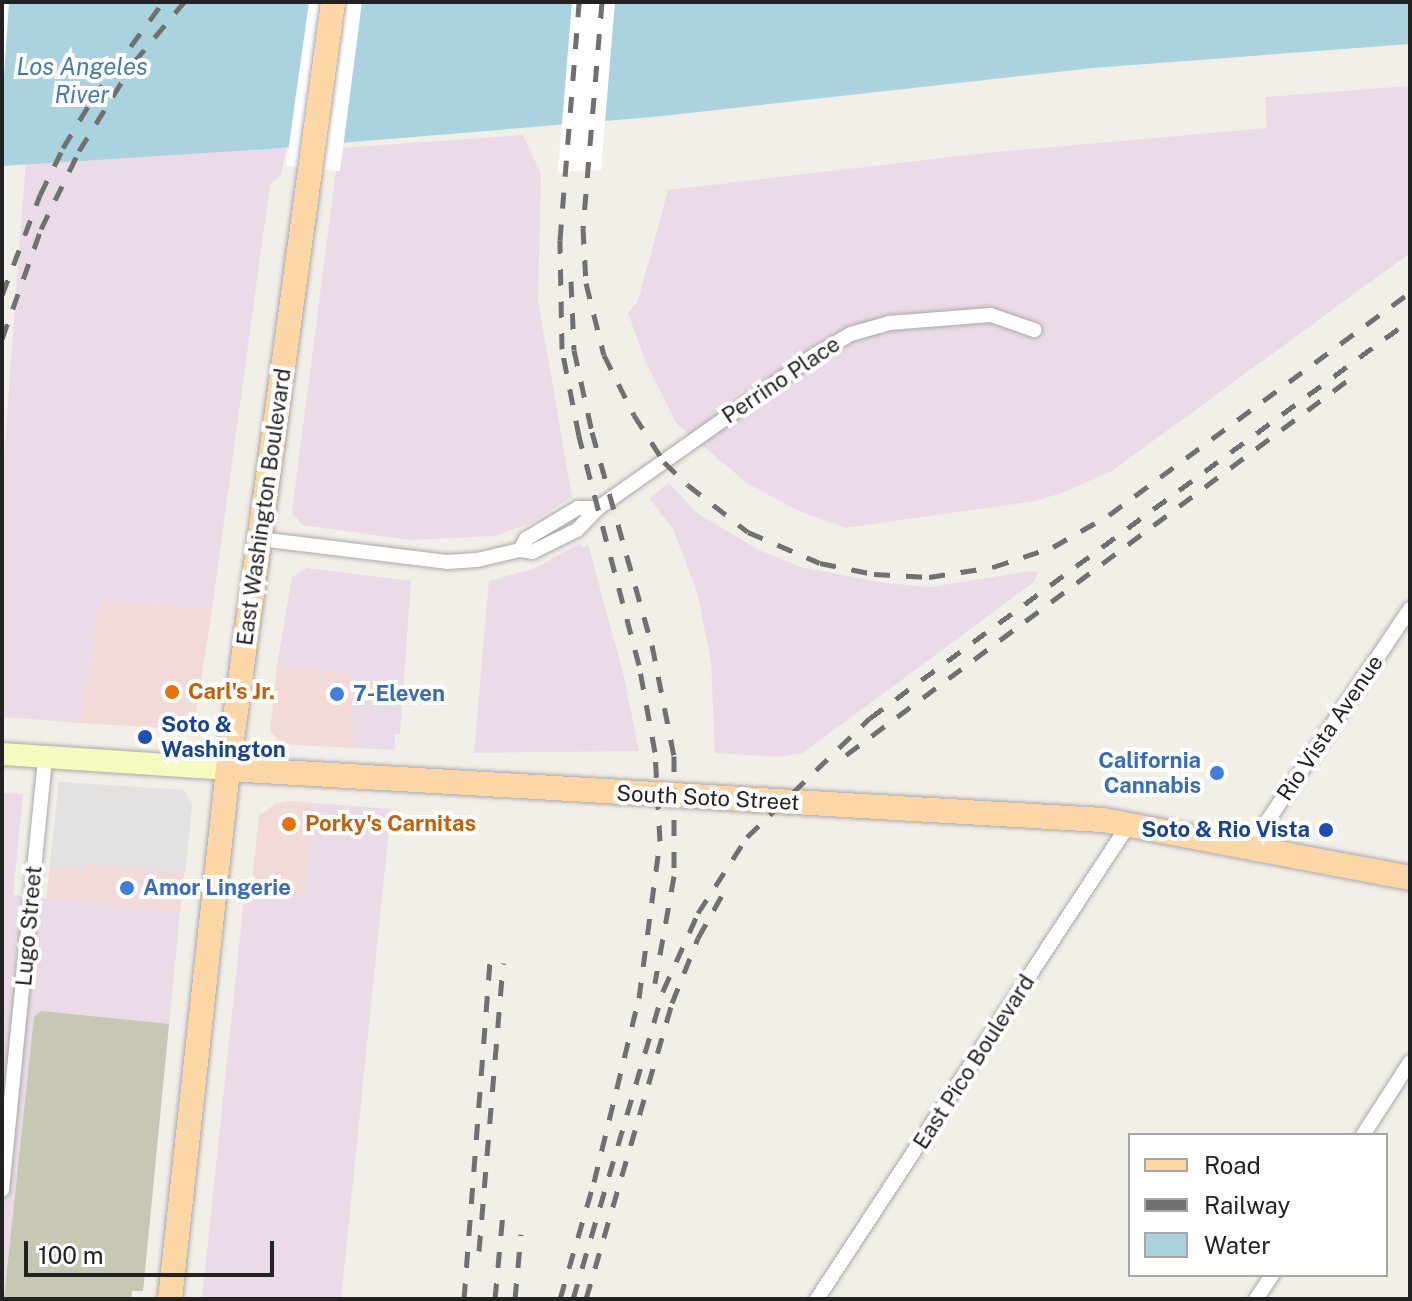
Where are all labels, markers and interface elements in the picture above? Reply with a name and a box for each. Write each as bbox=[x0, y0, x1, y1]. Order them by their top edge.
water label: Los Angeles River bbox=[16, 53, 148, 109]
street label: Perrino Place bbox=[717, 331, 845, 429]
street label: East Washington Boulevard bbox=[231, 366, 297, 648]
street label: Rio Vista Avenue bbox=[1271, 650, 1389, 806]
place label: Carl's Jr. bbox=[188, 679, 275, 705]
place label: 7-Eleven bbox=[353, 681, 445, 707]
marker: Carl's Jr. bbox=[163, 683, 181, 701]
marker: 7-Eleven bbox=[328, 685, 346, 703]
place label: Soto & Washington bbox=[161, 711, 286, 762]
marker: Soto & Washington bbox=[136, 728, 154, 746]
place label: California Cannabis bbox=[1098, 747, 1201, 798]
marker: California Cannabis bbox=[1208, 764, 1226, 782]
street label: South Soto Street bbox=[616, 780, 800, 816]
place label: Porky's Carnitas bbox=[305, 811, 476, 837]
marker: Porky's Carnitas bbox=[280, 815, 298, 833]
place label: Soto & Rio Vista bbox=[1141, 817, 1310, 843]
marker: Soto & Rio Vista bbox=[1317, 821, 1335, 839]
street label: Lugo Street bbox=[11, 865, 47, 987]
place label: Amor Lingerie bbox=[143, 875, 291, 901]
marker: Amor Lingerie bbox=[118, 879, 136, 897]
street label: East Pico Boulevard bbox=[908, 970, 1040, 1154]
legend bbox=[1128, 1133, 1388, 1277]
text: Road bbox=[1204, 1151, 1261, 1179]
text: Railway bbox=[1204, 1191, 1290, 1219]
scale bar bbox=[28, 1225, 278, 1275]
text: Water bbox=[1204, 1231, 1271, 1259]
text: 100 m bbox=[38, 1241, 104, 1269]

